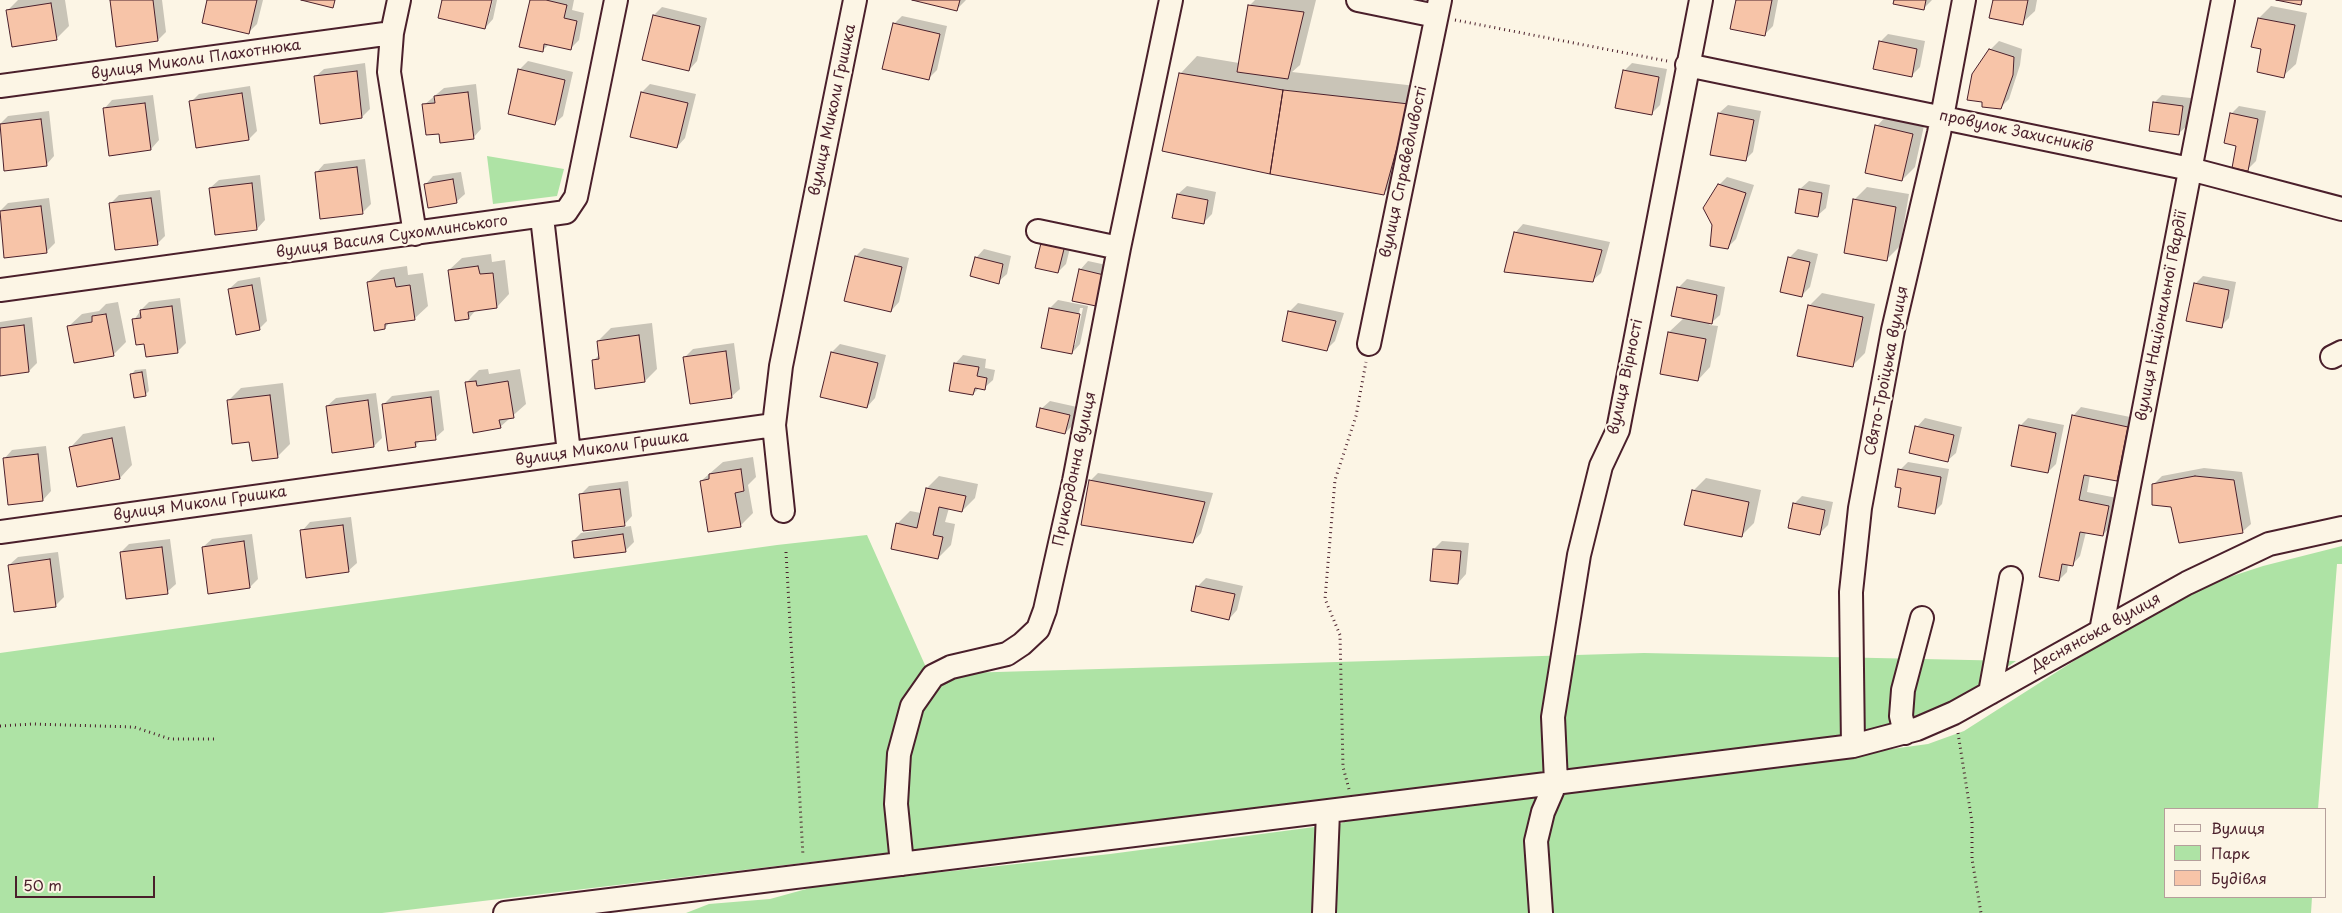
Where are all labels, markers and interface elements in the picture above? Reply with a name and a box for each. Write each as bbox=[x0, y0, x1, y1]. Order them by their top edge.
street label: вулиця Миколи Гришка bbox=[806, 23, 860, 197]
street label: вулиця Миколи Плахотнюка bbox=[90, 36, 302, 84]
street label: вулиця Справедливості bbox=[1377, 84, 1431, 260]
street label: провулок Захисників bbox=[1938, 107, 2094, 157]
street label: вулиця Національної Гвардії bbox=[2133, 209, 2191, 423]
street label: вулиця Василя Сухомлинського bbox=[275, 212, 509, 262]
street label: Свято-Троїцька вулиця bbox=[1862, 285, 1912, 457]
street label: вулиця Вірності bbox=[1605, 317, 1647, 437]
street label: Прикордонна вулиця bbox=[1050, 390, 1100, 548]
street label: вулиця Миколи Гришка bbox=[514, 428, 690, 470]
street label: вулиця Миколи Гришка bbox=[112, 483, 288, 525]
street label: Деснянська вулиця bbox=[2028, 590, 2164, 676]
legend bbox=[2164, 808, 2327, 898]
text: Вулиця bbox=[2211, 816, 2265, 839]
text: Парк bbox=[2211, 841, 2250, 864]
scale bar bbox=[18, 866, 158, 898]
text: Будівля bbox=[2211, 866, 2267, 889]
text: 50 m bbox=[23, 873, 62, 896]

